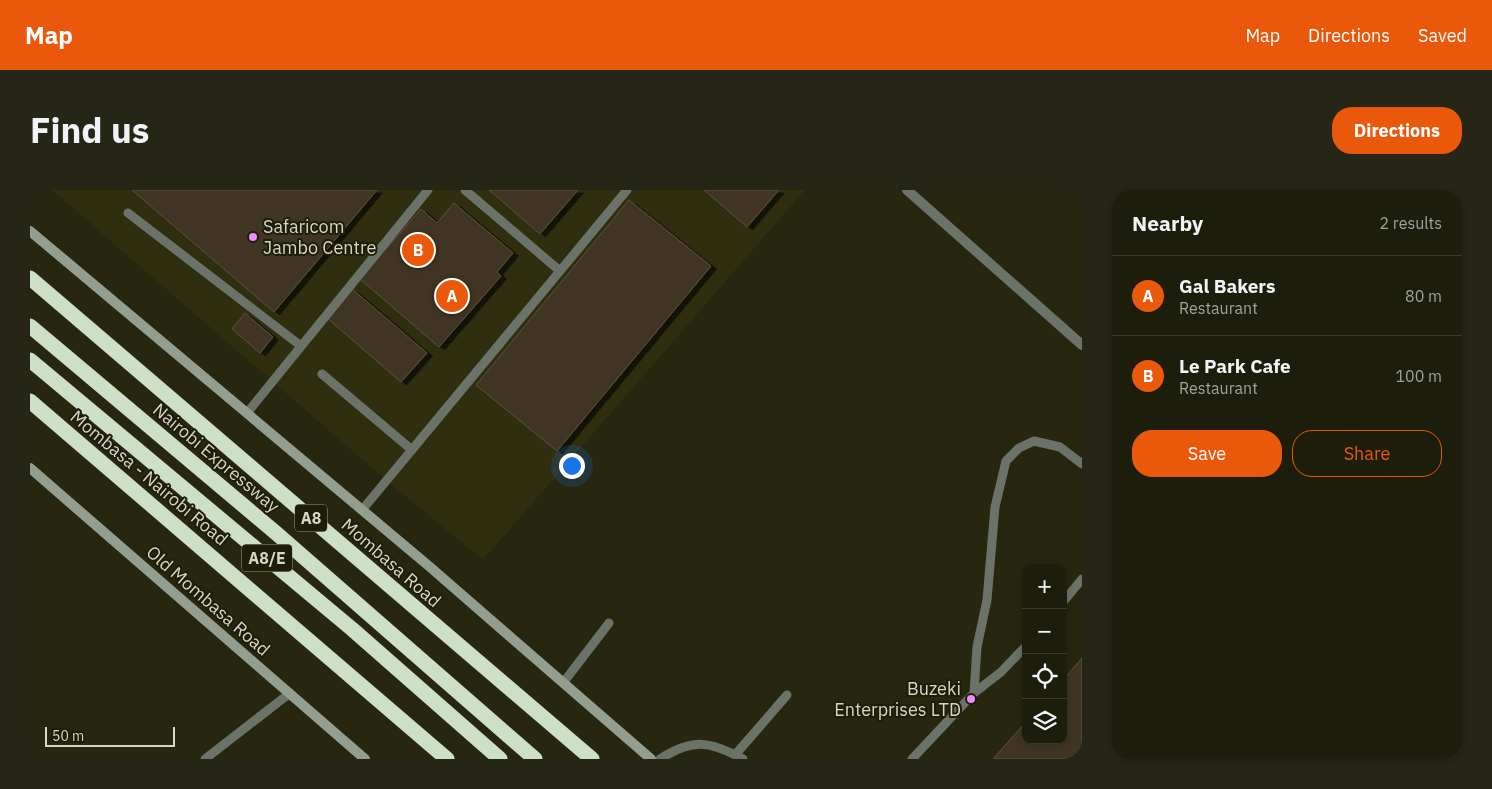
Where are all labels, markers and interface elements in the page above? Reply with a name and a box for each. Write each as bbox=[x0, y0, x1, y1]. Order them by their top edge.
text: Map bbox=[25, 19, 73, 51]
text: Map bbox=[1245, 24, 1280, 47]
text: Directions bbox=[1308, 24, 1390, 47]
text: Saved bbox=[1418, 24, 1467, 47]
text: Find us bbox=[30, 107, 149, 153]
button: Directions bbox=[1332, 107, 1462, 154]
text: Nearby bbox=[1132, 209, 1203, 237]
text: 2 results bbox=[1379, 213, 1442, 233]
place label: Safaricom Jambo Centre bbox=[263, 215, 376, 259]
marker: Safaricom Jambo Centre bbox=[247, 231, 259, 243]
pin: B bbox=[402, 231, 434, 269]
text: Gal Bakers bbox=[1179, 274, 1276, 298]
pin: A bbox=[436, 277, 468, 315]
text: A bbox=[1143, 286, 1153, 306]
text: 80 m bbox=[1405, 286, 1442, 306]
text: Restaurant bbox=[1179, 298, 1258, 318]
text: Le Park Cafe bbox=[1179, 354, 1291, 378]
text: B bbox=[1143, 366, 1153, 386]
text: 100 m bbox=[1395, 366, 1442, 386]
text: Restaurant bbox=[1179, 378, 1258, 398]
street label: Nairobi Expressway bbox=[148, 398, 284, 517]
street label: Mombasa - Nairobi Road bbox=[66, 405, 233, 550]
button: Save bbox=[1132, 430, 1282, 477]
button: Share bbox=[1292, 430, 1442, 477]
your location bbox=[559, 453, 585, 479]
road number: A8 bbox=[295, 504, 327, 532]
street label: Mombasa Road bbox=[337, 513, 446, 612]
street label: Old Mombasa Road bbox=[142, 541, 275, 661]
road number: A8/E bbox=[242, 544, 292, 572]
map controls bbox=[1022, 564, 1067, 744]
button: + bbox=[1022, 564, 1067, 609]
button: − bbox=[1022, 609, 1067, 654]
button: locate bbox=[1022, 654, 1067, 699]
place label: Buzeki Enterprises LTD bbox=[834, 677, 961, 721]
marker: Buzeki Enterprises LTD bbox=[965, 693, 977, 705]
button: layers bbox=[1022, 699, 1067, 744]
scale bar bbox=[45, 724, 175, 747]
text: 50 m bbox=[52, 727, 84, 745]

